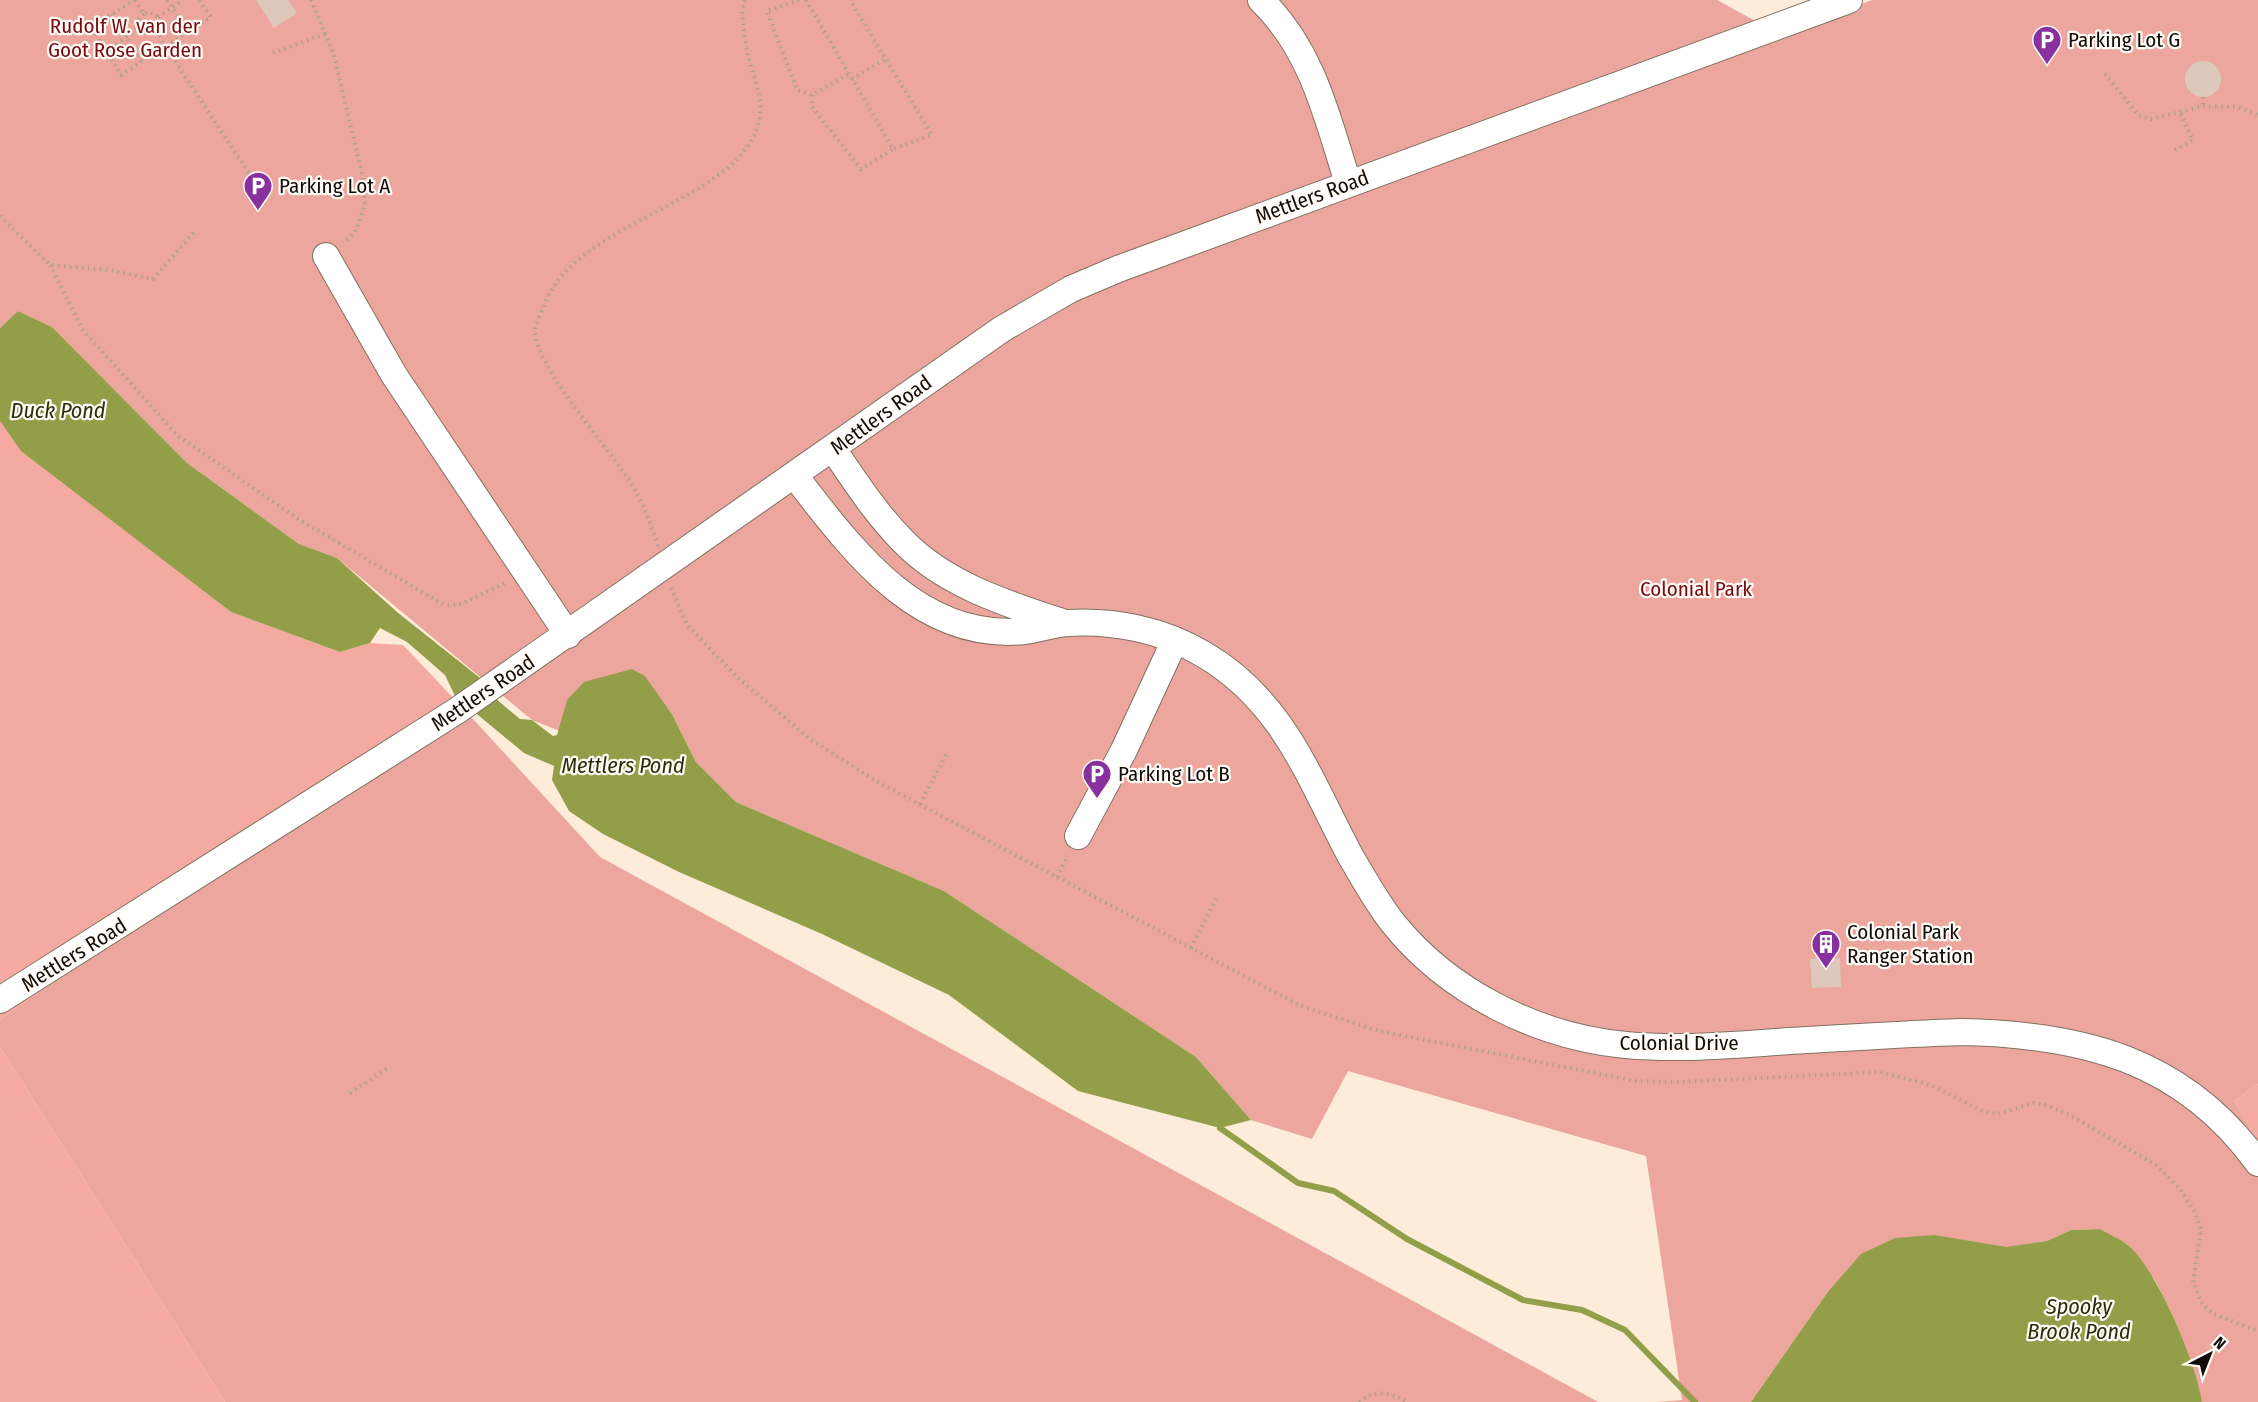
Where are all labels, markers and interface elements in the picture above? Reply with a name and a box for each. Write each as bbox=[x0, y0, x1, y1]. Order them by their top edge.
park label: Rudolf W. van der Goot Rose Garden bbox=[48, 13, 202, 63]
parking icon: Parking Lot G bbox=[2031, 24, 2063, 66]
place label: Parking Lot G bbox=[2068, 27, 2180, 53]
street label: Mettlers Road bbox=[1252, 164, 1372, 230]
parking icon: Parking Lot A bbox=[242, 170, 274, 212]
place label: Parking Lot A bbox=[279, 173, 390, 199]
street label: Mettlers Road bbox=[825, 369, 937, 461]
water label: Duck Pond bbox=[11, 397, 106, 424]
park label: Colonial Park bbox=[1640, 576, 1752, 602]
street label: Mettlers Road bbox=[426, 649, 540, 737]
water label: Mettlers Pond bbox=[561, 752, 685, 779]
parking icon: Parking Lot B bbox=[1081, 758, 1113, 800]
place label: Parking Lot B bbox=[1118, 761, 1230, 787]
street label: Mettlers Road bbox=[17, 912, 131, 998]
place label: Colonial Park Ranger Station bbox=[1847, 919, 1973, 969]
building icon: Colonial Park Ranger Station bbox=[1810, 928, 1842, 970]
street label: Colonial Drive bbox=[1619, 1030, 1739, 1056]
water label: Spooky Brook Pond bbox=[2027, 1293, 2131, 1345]
north arrow bbox=[2180, 1324, 2240, 1384]
text: N bbox=[2210, 1333, 2230, 1353]

